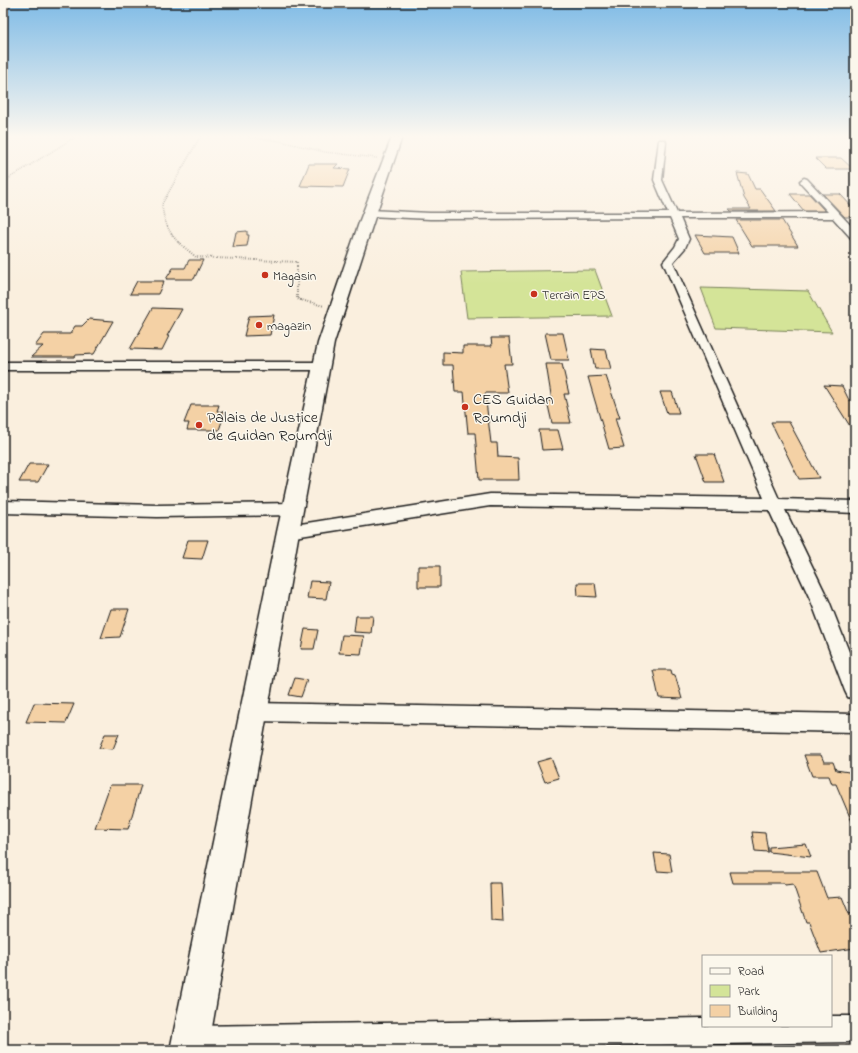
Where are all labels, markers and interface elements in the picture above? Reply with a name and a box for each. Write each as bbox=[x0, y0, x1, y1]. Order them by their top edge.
place label: Magasin bbox=[273, 267, 316, 287]
marker: Magasin bbox=[260, 270, 270, 280]
place label: Terrain EPS bbox=[542, 286, 605, 305]
marker: Terrain EPS bbox=[529, 289, 539, 299]
place label: magazin bbox=[267, 317, 311, 337]
marker: magazin bbox=[254, 320, 264, 330]
place label: CES Guidan Roumdji bbox=[473, 388, 553, 430]
marker: CES Guidan Roumdji bbox=[460, 402, 470, 412]
place label: Palais de Justice de Guidan Roumdji bbox=[207, 406, 333, 448]
marker: Palais de Justice de Guidan Roumdji bbox=[194, 420, 204, 430]
legend bbox=[702, 955, 832, 1027]
text: Road bbox=[738, 963, 764, 981]
text: Park bbox=[738, 983, 760, 1001]
text: Building bbox=[737, 1003, 777, 1022]

